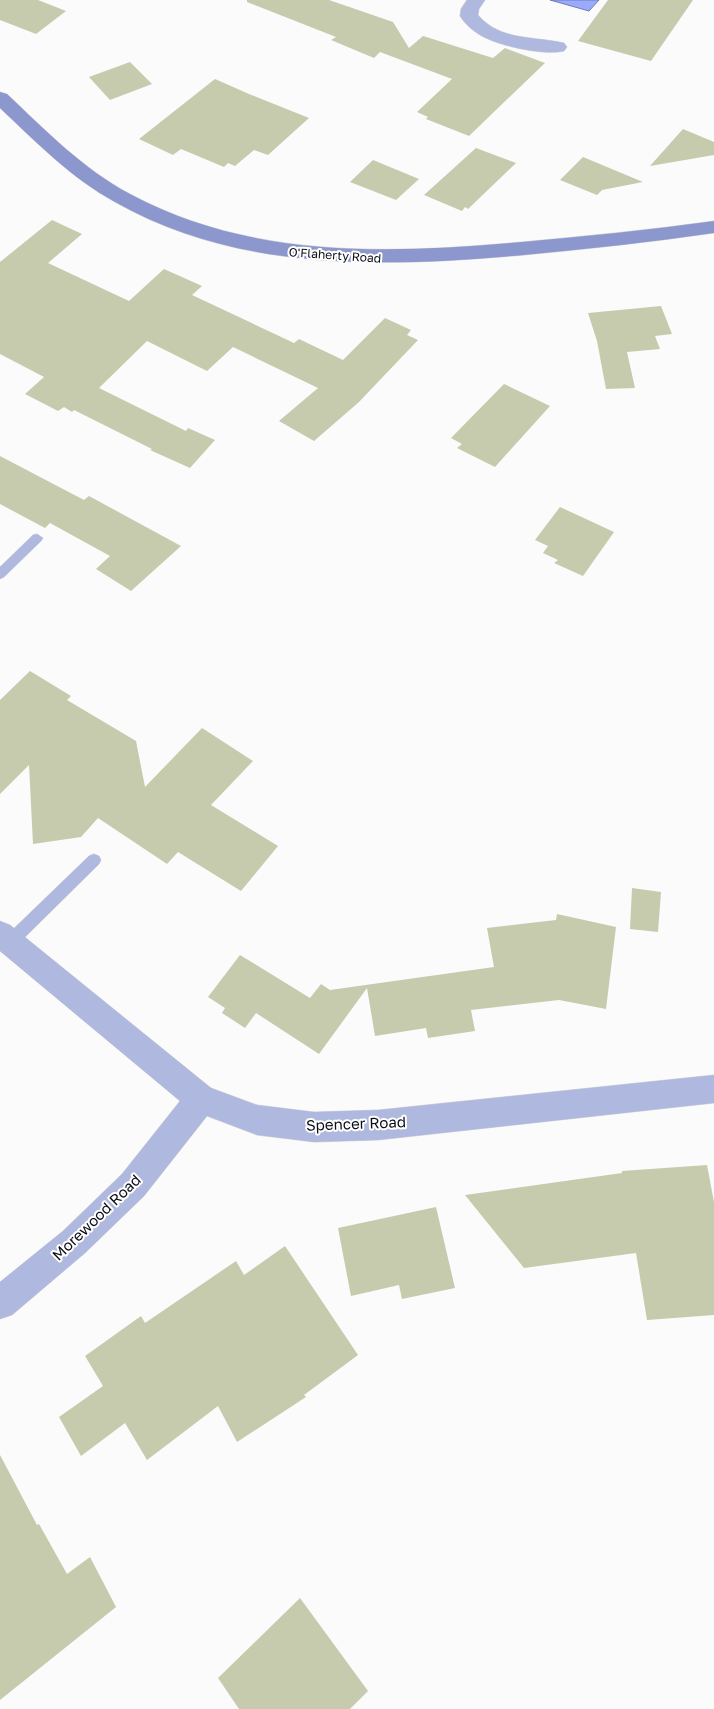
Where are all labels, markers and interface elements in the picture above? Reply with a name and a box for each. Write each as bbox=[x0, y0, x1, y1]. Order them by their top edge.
street label: O'Flaherty Road bbox=[288, 244, 382, 266]
street label: Spencer Road bbox=[306, 1112, 406, 1134]
street label: Morewood Road bbox=[48, 1170, 144, 1264]

